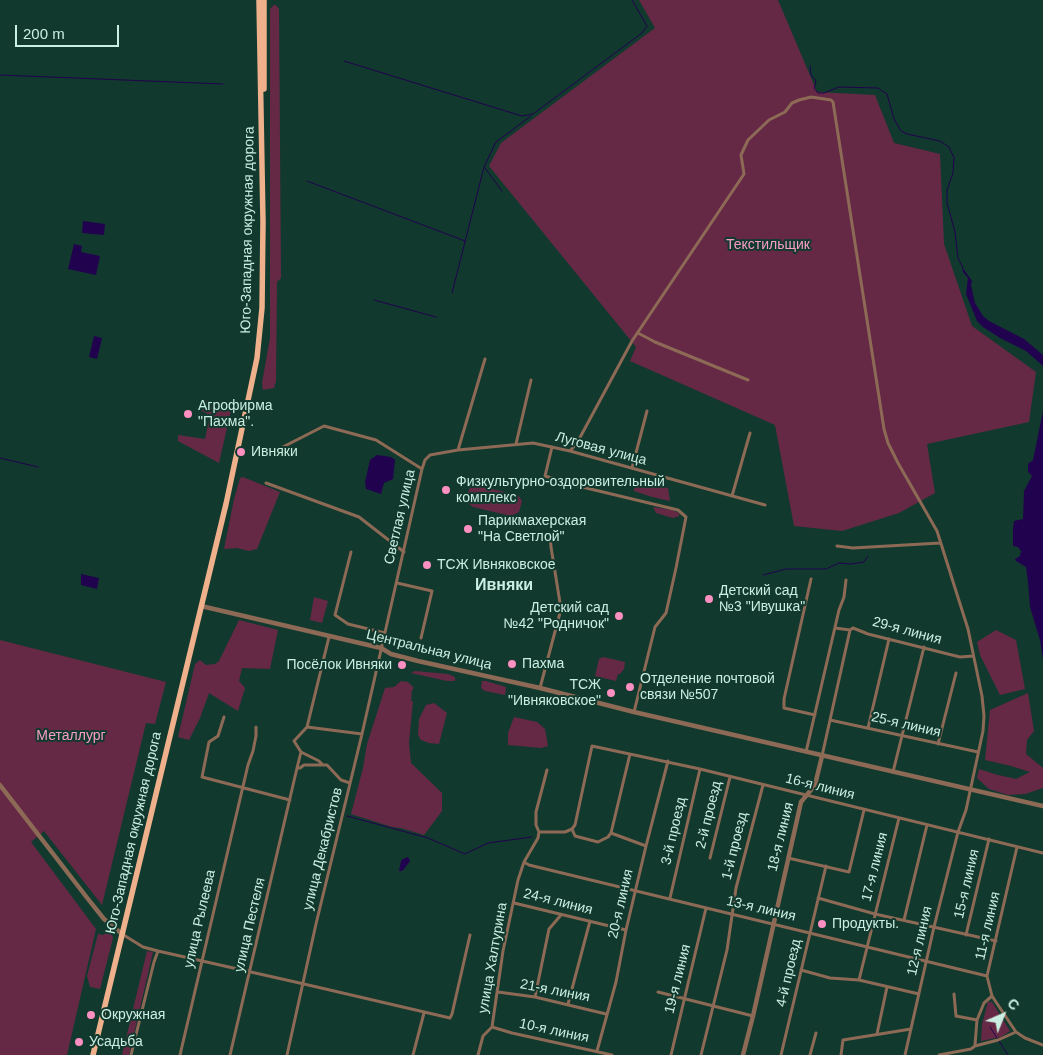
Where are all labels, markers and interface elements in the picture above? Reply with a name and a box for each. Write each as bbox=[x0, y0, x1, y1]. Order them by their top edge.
scale bar bbox=[18, 15, 121, 47]
text: 200 m bbox=[23, 25, 65, 42]
street label: Юго-Западная окружная дорога bbox=[238, 126, 258, 334]
park label: Текстильщик bbox=[726, 237, 810, 253]
place label: Агрофирма "Пахма". bbox=[198, 398, 273, 431]
marker: Агрофирма "Пахма". bbox=[182, 408, 194, 420]
street label: Луговая улица bbox=[553, 429, 649, 469]
place label: Ивняки bbox=[251, 444, 298, 460]
marker: Ивняки bbox=[235, 446, 247, 458]
street label: Светлая улица bbox=[381, 468, 419, 566]
place label: Физкультурно-оздоровительный комплекс bbox=[456, 474, 665, 507]
marker: Физкультурно-оздоровительный комплекс bbox=[440, 484, 452, 496]
place label: Парикмахерская "На Светлой" bbox=[478, 513, 586, 546]
marker: Парикмахерская "На Светлой" bbox=[462, 523, 474, 535]
place label: ТСЖ Ивняковское bbox=[437, 557, 555, 573]
marker: ТСЖ Ивняковское bbox=[421, 559, 433, 571]
district label: Ивняки bbox=[475, 576, 533, 596]
place label: Детский сад №3 "Ивушка" bbox=[719, 583, 805, 616]
marker: Детский сад №3 "Ивушка" bbox=[703, 593, 715, 605]
place label: Детский сад №42 "Родничок" bbox=[503, 600, 609, 632]
marker: Детский сад №42 "Родничок" bbox=[613, 610, 625, 622]
street label: 29-я линия bbox=[871, 614, 943, 648]
street label: Центральная улица bbox=[364, 626, 494, 674]
place label: Пахма bbox=[522, 656, 564, 672]
place label: Посёлок Ивняки bbox=[286, 657, 392, 673]
marker: Пахма bbox=[506, 658, 518, 670]
marker: Посёлок Ивняки bbox=[396, 659, 408, 671]
place label: Отделение почтовой связи №507 bbox=[640, 671, 775, 704]
place label: ТСЖ "Ивняковское" bbox=[508, 677, 601, 710]
marker: Отделение почтовой связи №507 bbox=[624, 681, 636, 693]
marker: ТСЖ "Ивняковское" bbox=[605, 687, 617, 699]
street label: 25-я линия bbox=[870, 709, 942, 741]
park label: Металлург bbox=[36, 728, 106, 744]
street label: Юго-Западная окружная дорога bbox=[102, 730, 166, 936]
street label: 16-я линия bbox=[784, 770, 856, 804]
street label: 2-й проезд bbox=[692, 779, 726, 851]
street label: улица Декабристов bbox=[300, 786, 346, 912]
street label: 3-й проезд bbox=[658, 795, 690, 867]
street label: 18-я линия bbox=[764, 801, 798, 873]
street label: 1-й проезд bbox=[718, 810, 752, 882]
street label: 17-я линия bbox=[858, 831, 892, 903]
street label: 15-я линия bbox=[951, 848, 983, 920]
street label: улица Рылеева bbox=[181, 868, 219, 970]
street label: 20-я линия bbox=[605, 868, 637, 940]
street label: улица Пестеля bbox=[231, 876, 269, 974]
street label: 24-я линия bbox=[522, 885, 594, 919]
street label: 11-я линия bbox=[972, 890, 1004, 962]
street label: 13-я линия bbox=[725, 893, 797, 925]
street label: улица Халтурина bbox=[475, 901, 511, 1015]
street label: 12-я линия bbox=[904, 905, 936, 977]
place label: Продукты. bbox=[832, 916, 899, 932]
marker: Продукты. bbox=[816, 918, 828, 930]
street label: 4-й проезд bbox=[773, 937, 805, 1009]
street label: 19-я линия bbox=[661, 943, 695, 1015]
street label: 21-я линия bbox=[519, 976, 591, 1006]
north arrow bbox=[978, 990, 1028, 1040]
text: С bbox=[1004, 995, 1023, 1013]
place label: Окружная bbox=[101, 1007, 165, 1023]
marker: Окружная bbox=[85, 1009, 97, 1021]
street label: 10-я линия bbox=[518, 1015, 590, 1047]
place label: Усадьба bbox=[89, 1034, 143, 1050]
marker: Усадьба bbox=[73, 1036, 85, 1048]

